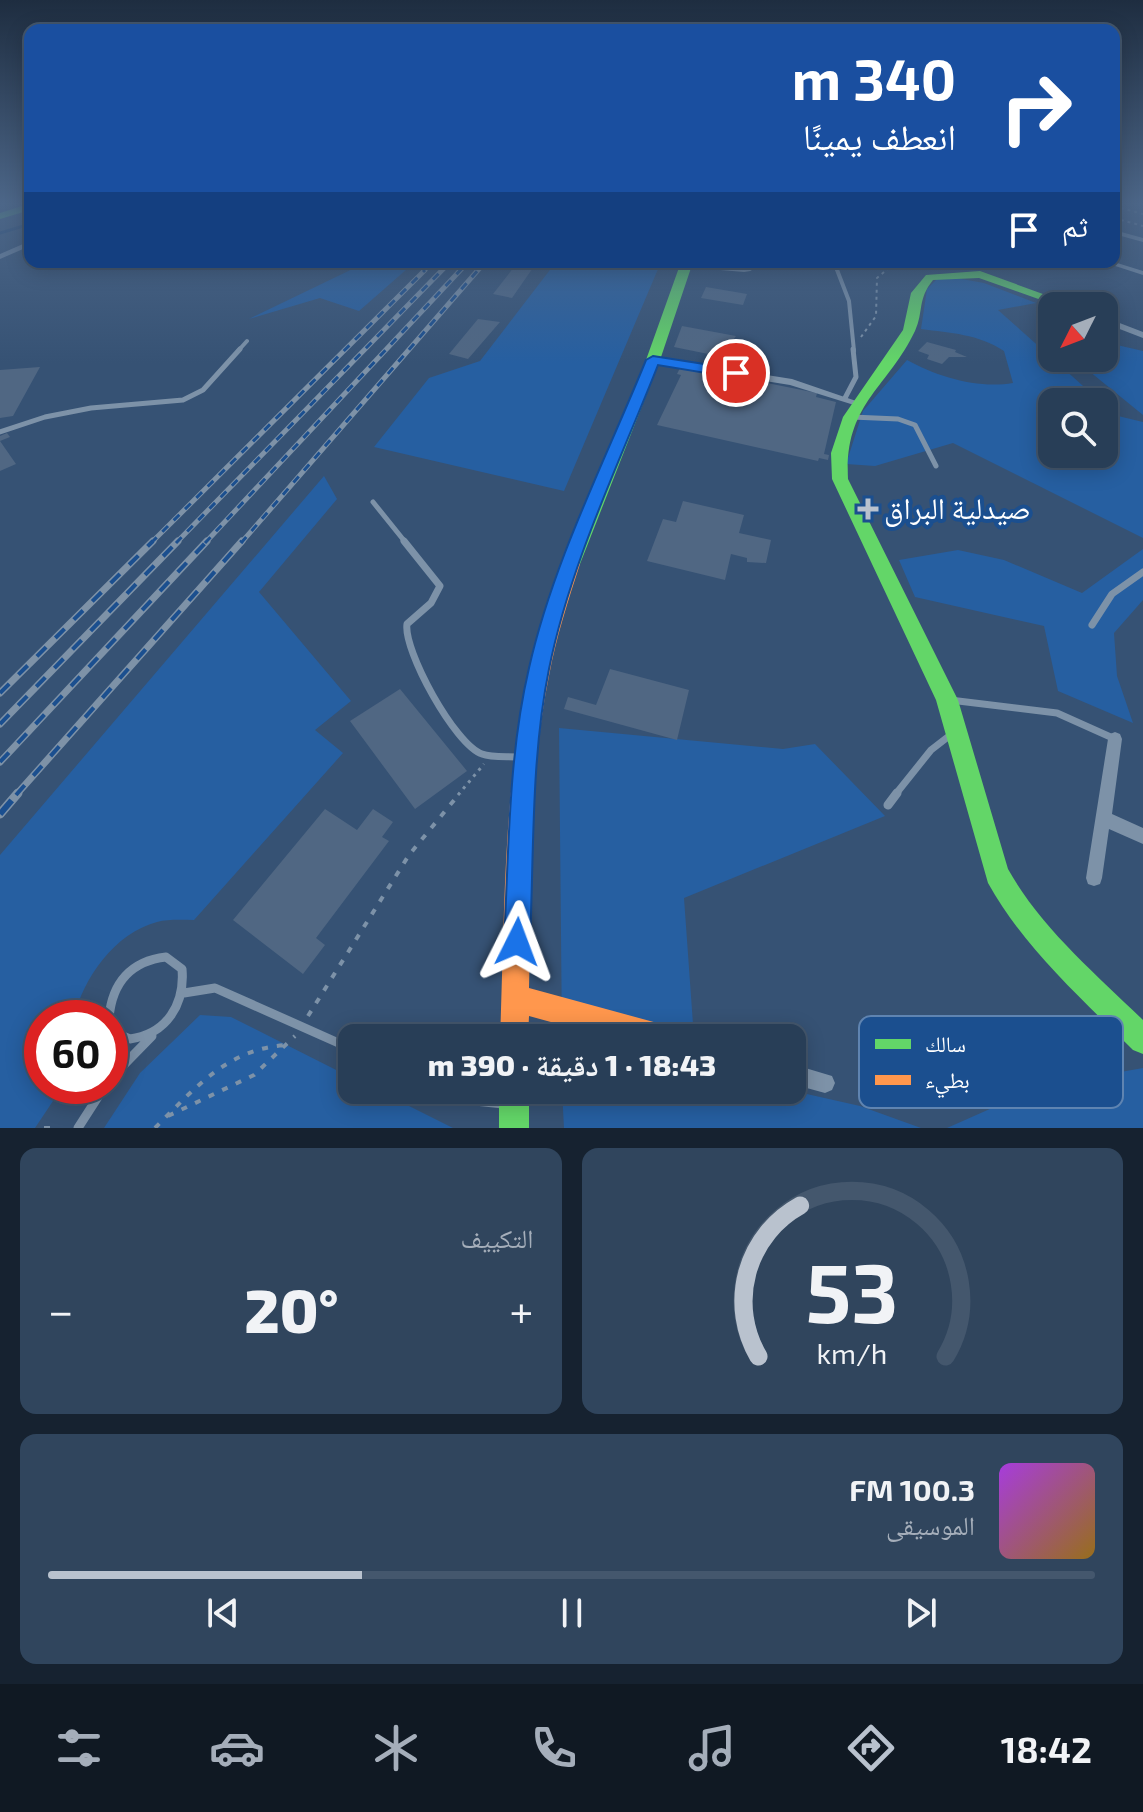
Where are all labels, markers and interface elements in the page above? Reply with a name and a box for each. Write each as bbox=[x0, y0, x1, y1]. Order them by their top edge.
text: 340 m bbox=[792, 44, 956, 111]
icon: right bbox=[984, 56, 1088, 160]
text: انعطف يمينًا bbox=[803, 114, 956, 157]
text: ثم bbox=[1062, 207, 1088, 243]
icon: arrive bbox=[1002, 208, 1046, 252]
north arrow bbox=[1038, 292, 1118, 372]
map controls bbox=[1038, 292, 1118, 468]
pin bbox=[702, 339, 770, 407]
icon: arrive bbox=[714, 351, 758, 395]
button: search bbox=[1038, 388, 1118, 468]
place label: صيدلية البراق bbox=[884, 489, 1031, 527]
marker: صيدلية البراق bbox=[859, 500, 877, 518]
position arrow bbox=[475, 900, 559, 984]
speed limit sign: 60 bbox=[24, 1000, 128, 1104]
legend bbox=[859, 1016, 1123, 1108]
text: سالك bbox=[925, 1030, 966, 1056]
text: 18:43 · 1 دقيقة · 390 m bbox=[428, 1046, 716, 1082]
text: بطيء bbox=[925, 1066, 970, 1098]
text: التكييف bbox=[461, 1222, 534, 1253]
text: 53 bbox=[806, 1240, 899, 1340]
text: 20° bbox=[244, 1273, 339, 1345]
text: − bbox=[48, 1283, 74, 1336]
text: + bbox=[509, 1283, 533, 1336]
text: km/h bbox=[817, 1335, 888, 1370]
text: 100.3 FM bbox=[849, 1471, 975, 1507]
text: الموسيقى bbox=[886, 1509, 975, 1540]
icon: previous bbox=[201, 1591, 245, 1635]
icon: pause bbox=[550, 1591, 594, 1635]
icon: next bbox=[899, 1591, 943, 1635]
icon: filters bbox=[51, 1720, 107, 1776]
icon: car bbox=[209, 1720, 265, 1776]
icon: climate bbox=[368, 1720, 424, 1776]
icon: phone bbox=[526, 1720, 582, 1776]
icon: music bbox=[684, 1720, 740, 1776]
icon: directions bbox=[843, 1720, 899, 1776]
text: 18:42 bbox=[1001, 1727, 1092, 1770]

